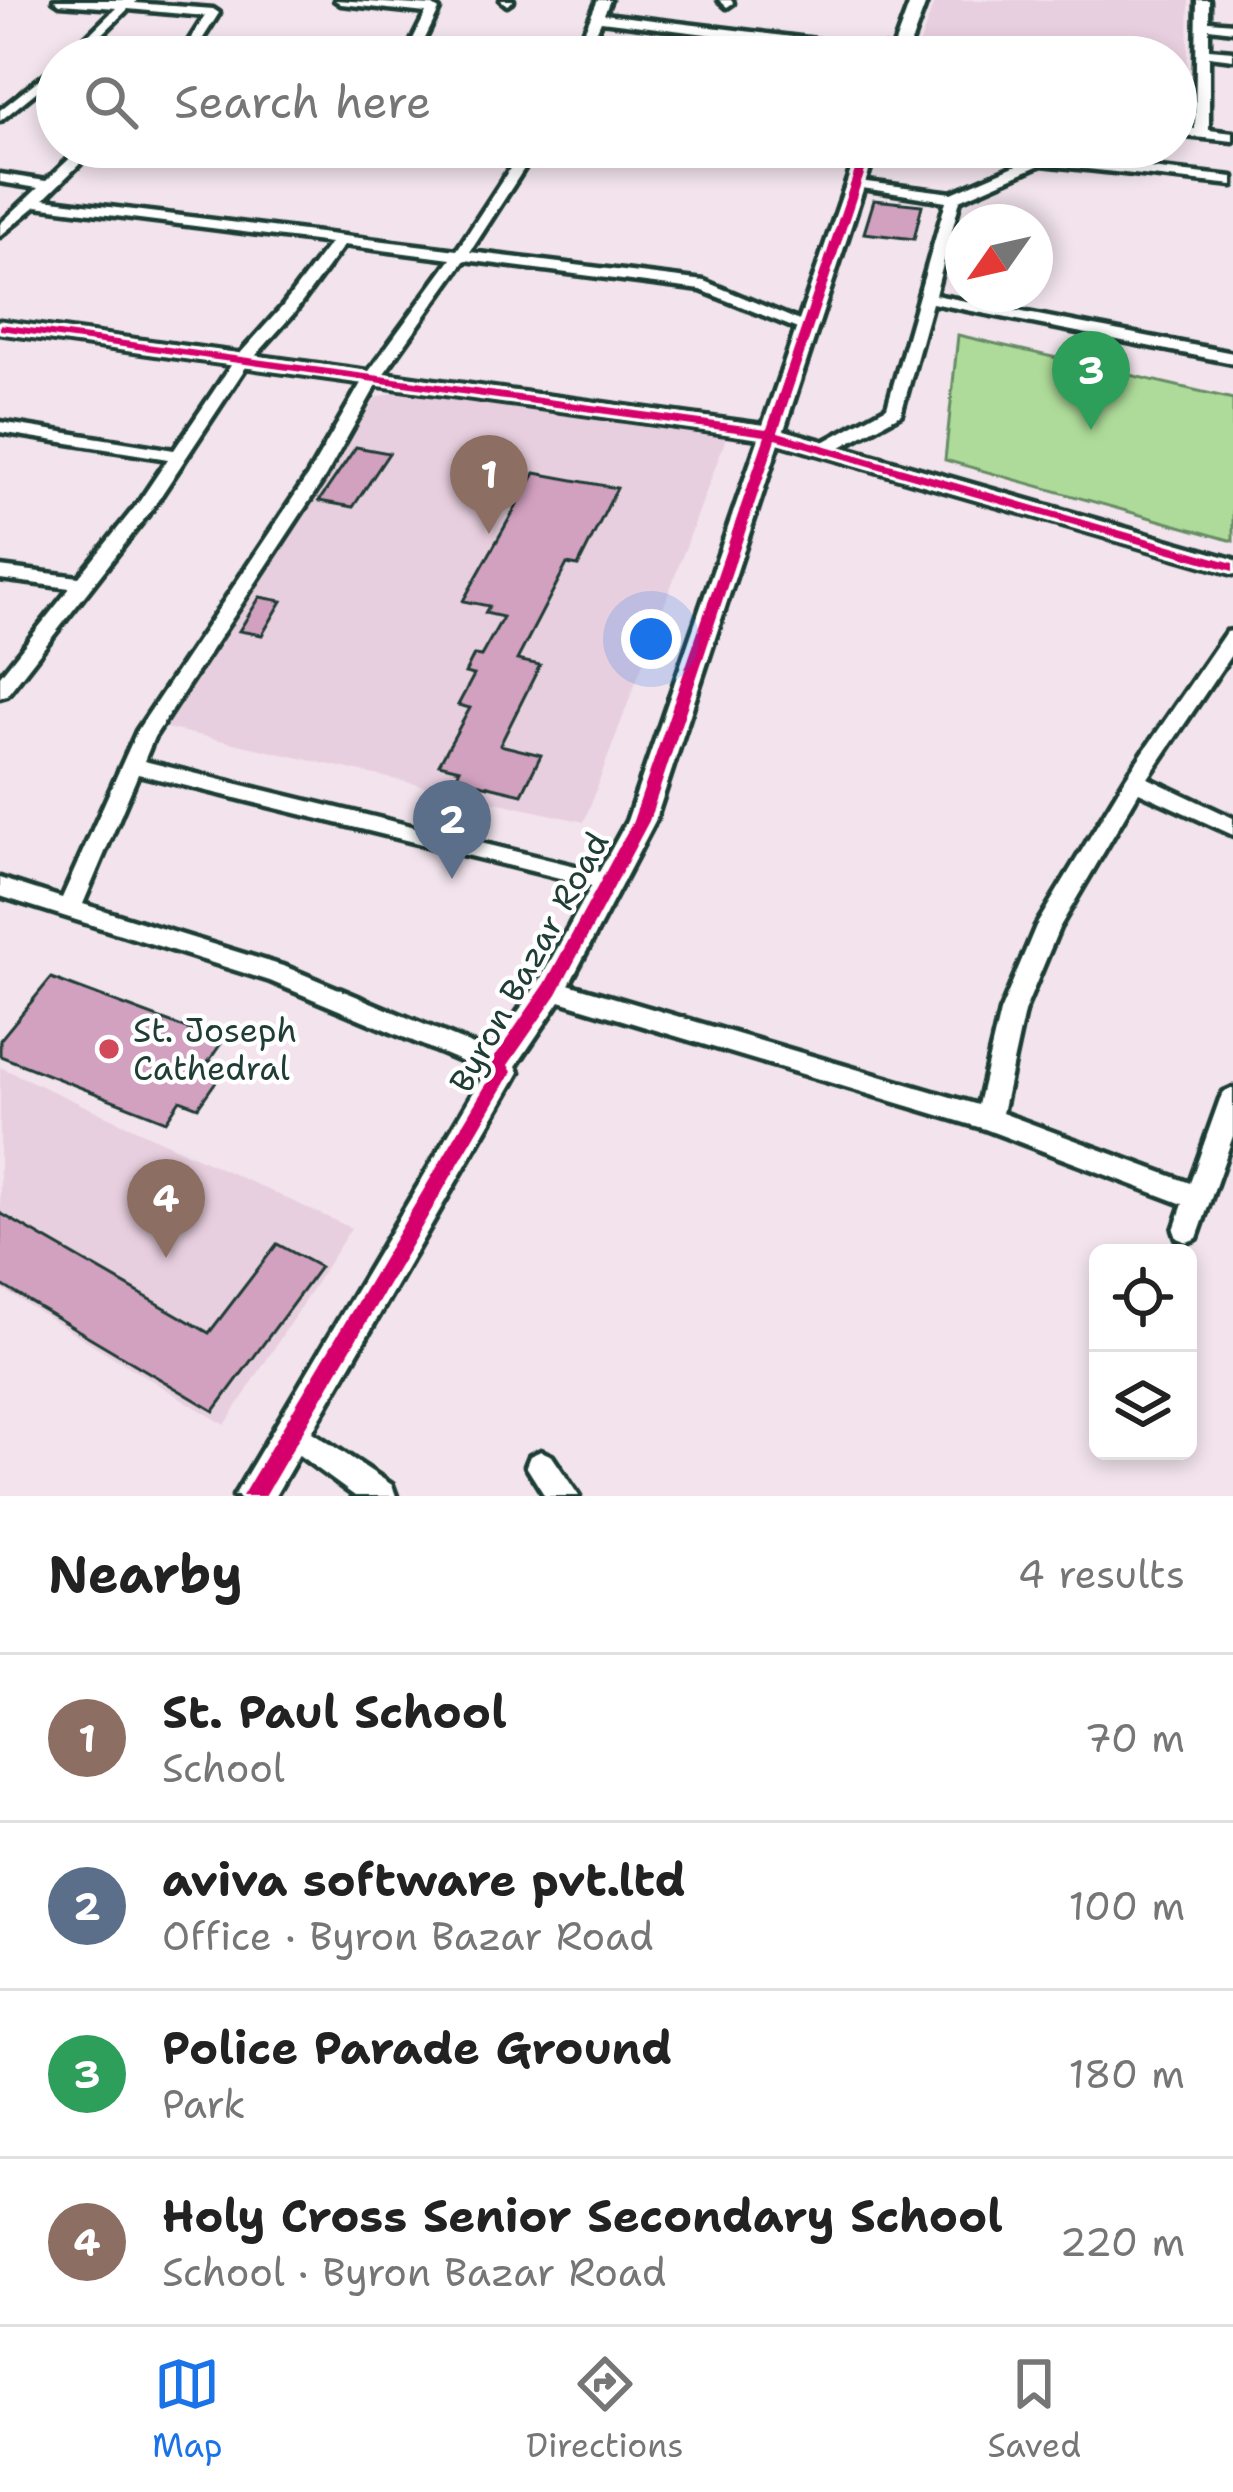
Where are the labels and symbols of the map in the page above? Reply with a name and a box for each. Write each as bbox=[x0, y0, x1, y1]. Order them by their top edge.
north arrow bbox=[945, 204, 1053, 312]
pin: 3 bbox=[1052, 331, 1130, 430]
pin: 1 bbox=[450, 435, 528, 534]
your location bbox=[621, 609, 681, 669]
pin: 2 bbox=[413, 780, 491, 879]
street label: Byron Bazar Road bbox=[439, 824, 619, 1100]
place label: St. Joseph Cathedral bbox=[133, 1008, 297, 1091]
marker: St. Joseph Cathedral bbox=[96, 1036, 122, 1062]
pin: 4 bbox=[127, 1159, 205, 1258]

